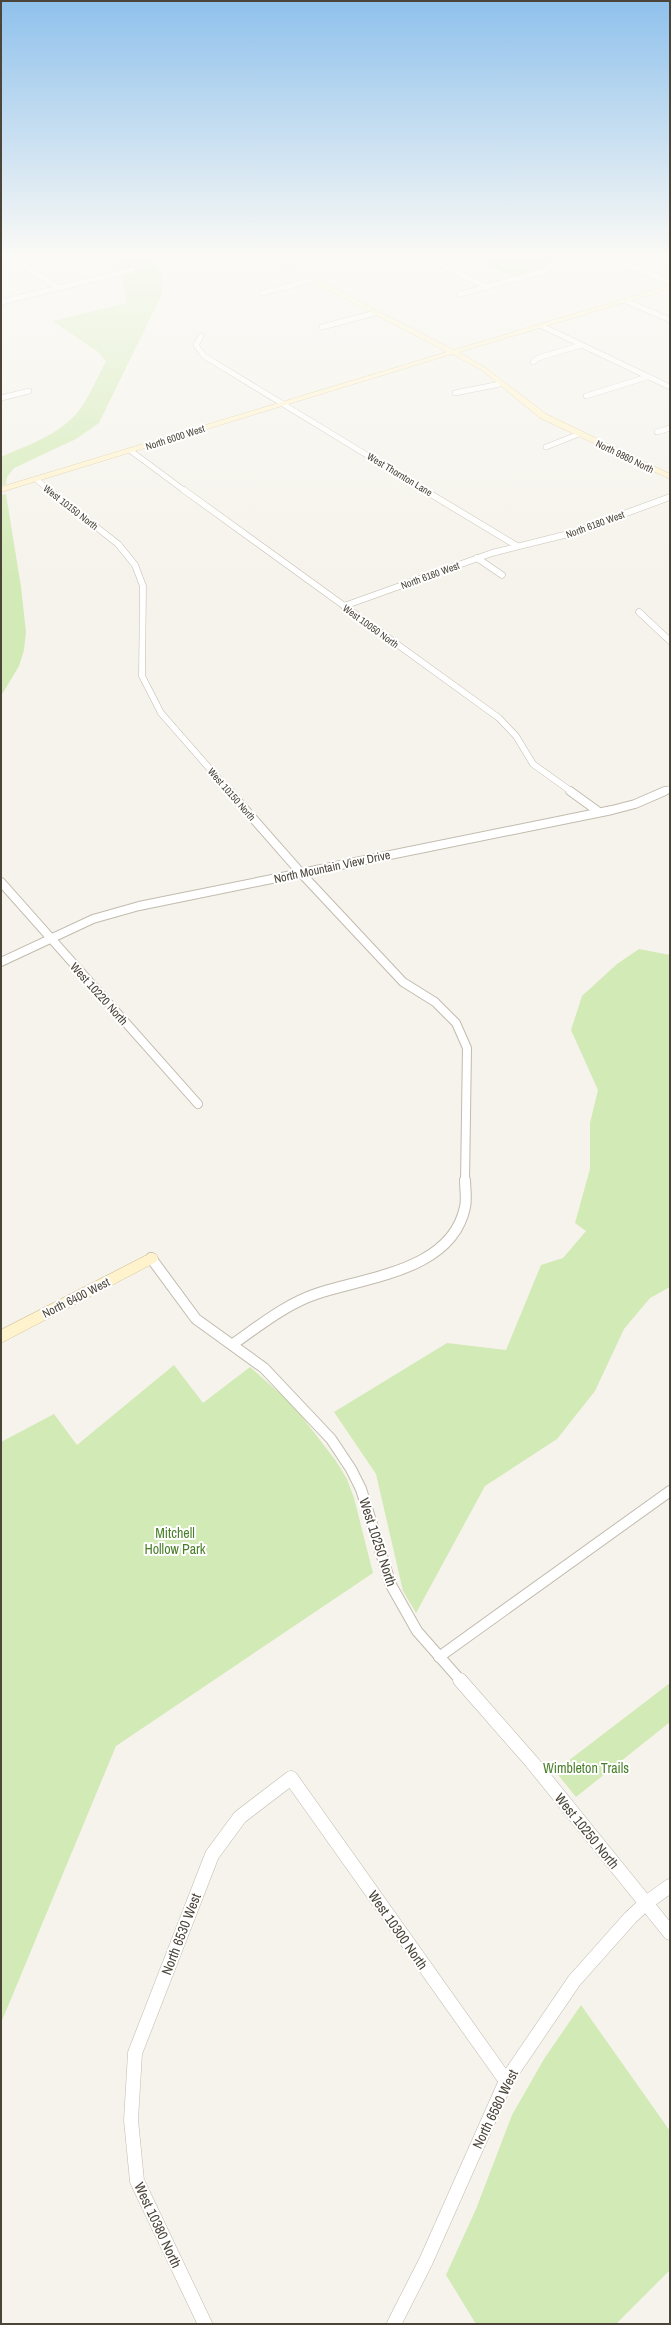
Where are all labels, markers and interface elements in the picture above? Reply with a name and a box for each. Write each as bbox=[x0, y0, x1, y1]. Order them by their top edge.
street label: North 6000 West bbox=[144, 422, 207, 453]
street label: North 9860 North bbox=[594, 437, 656, 476]
street label: West Thornton Lane bbox=[365, 450, 435, 499]
street label: West 10150 North bbox=[41, 482, 101, 533]
street label: North 6180 West bbox=[564, 508, 627, 541]
street label: North 6160 West bbox=[399, 559, 462, 592]
street label: West 10050 North bbox=[340, 602, 401, 651]
street label: West 10150 North bbox=[205, 765, 258, 823]
street label: North Mountain View Drive bbox=[272, 847, 392, 887]
street label: West 10220 North bbox=[67, 959, 131, 1029]
street label: North 6400 West bbox=[40, 1274, 113, 1322]
street label: West 10250 North bbox=[355, 1495, 401, 1589]
park label: Mitchell Hollow Park bbox=[144, 1524, 206, 1558]
park label: Wimbleton Trails bbox=[543, 1759, 629, 1777]
street label: West 10250 North bbox=[551, 1789, 623, 1873]
street label: West 10300 North bbox=[364, 1887, 432, 1973]
street label: North 6530 West bbox=[157, 1891, 205, 1977]
street label: North 6580 West bbox=[468, 2066, 522, 2152]
street label: West 10380 North bbox=[130, 2179, 186, 2271]

